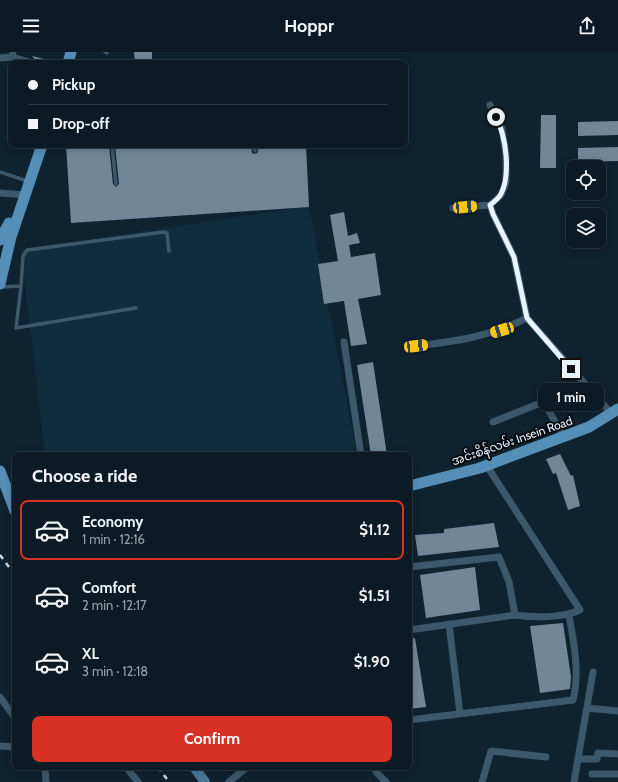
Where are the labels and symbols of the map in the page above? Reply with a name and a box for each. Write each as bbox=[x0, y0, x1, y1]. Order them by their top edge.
route start bbox=[487, 108, 505, 126]
car bbox=[453, 200, 477, 214]
car bbox=[489, 321, 515, 339]
car bbox=[403, 339, 429, 353]
route end bbox=[562, 360, 580, 378]
callout: 1 min bbox=[538, 383, 604, 411]
street label: အင်းစိန်လမ်း Insein Road bbox=[449, 412, 575, 471]

